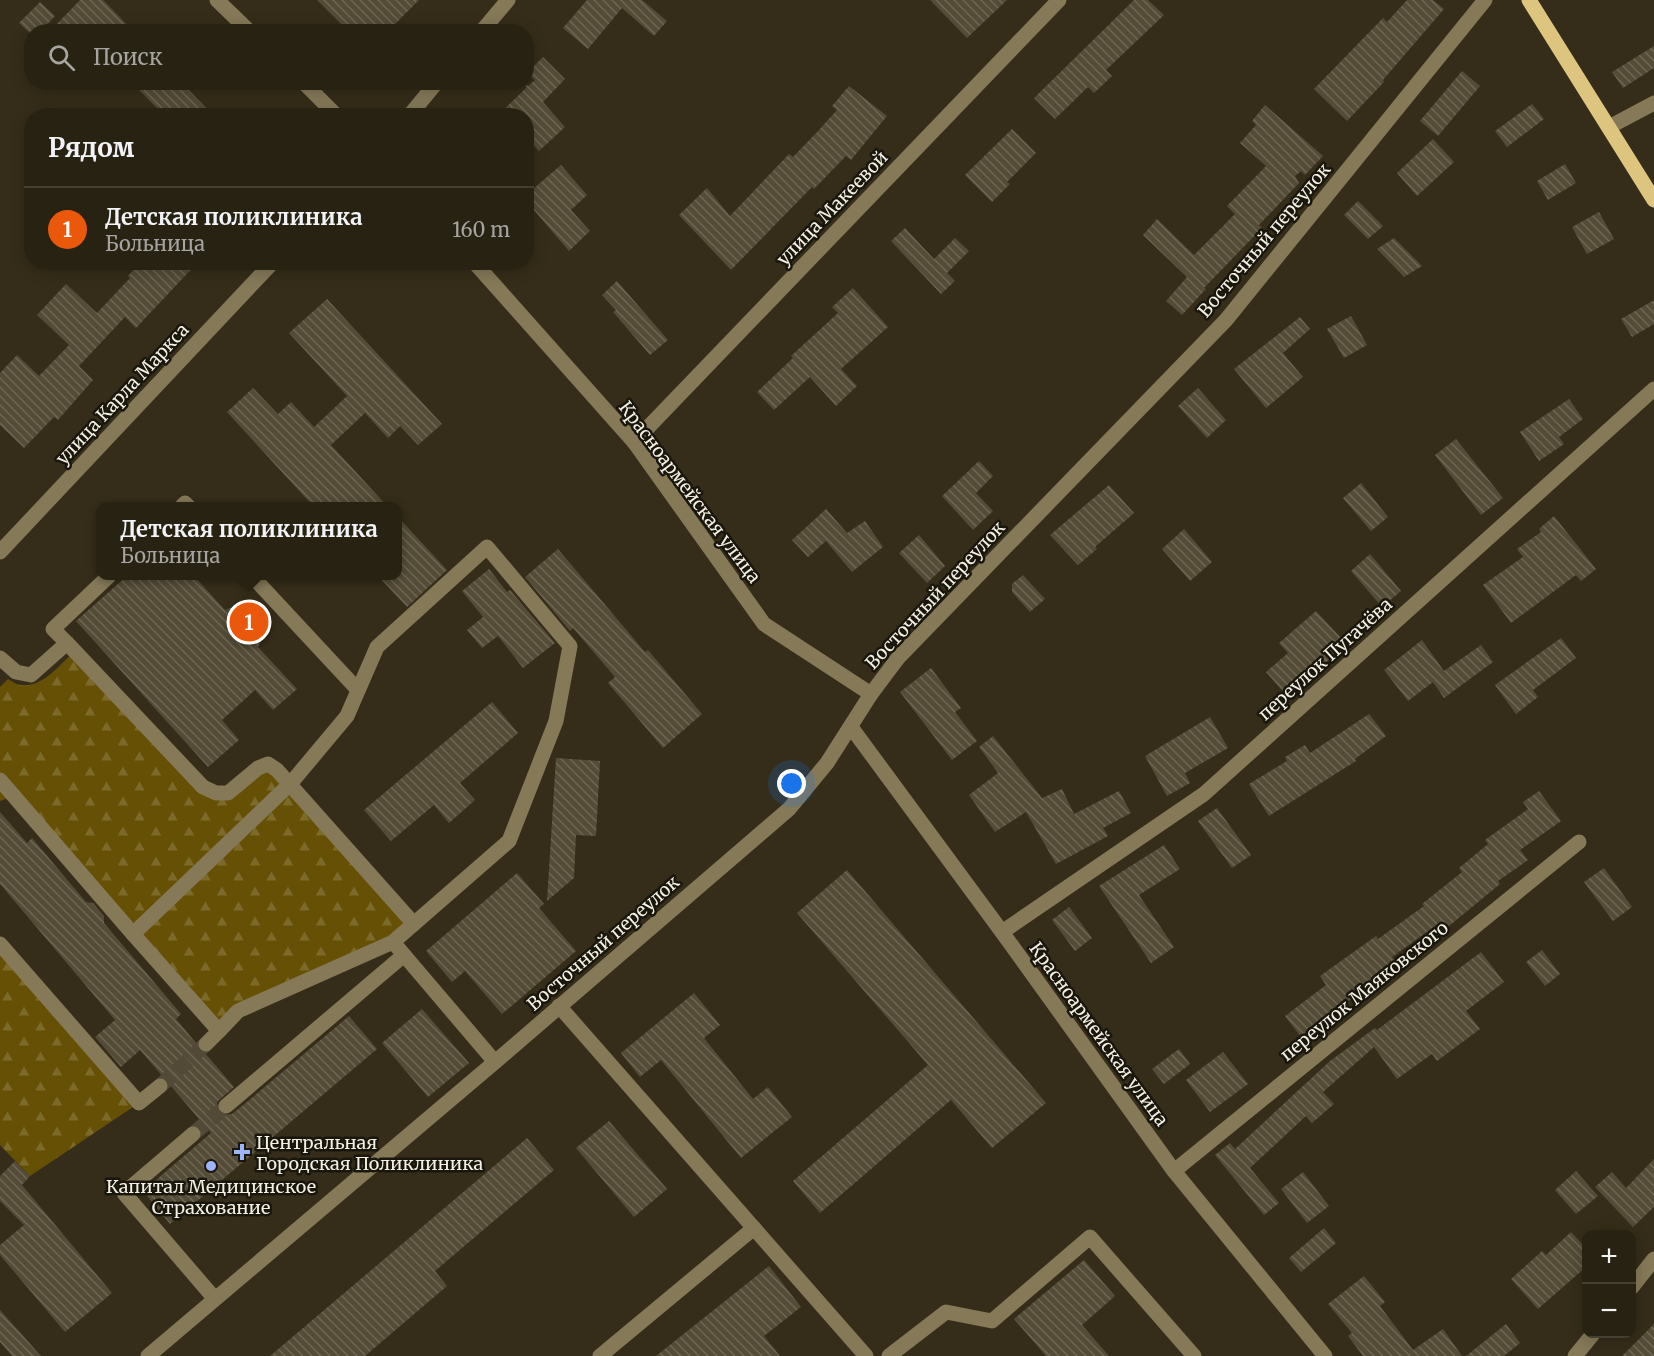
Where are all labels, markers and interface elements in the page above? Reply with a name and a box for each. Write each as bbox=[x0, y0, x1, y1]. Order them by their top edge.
search box bbox=[24, 24, 534, 90]
icon: search bbox=[45, 41, 78, 74]
text: Поиск bbox=[93, 43, 163, 71]
text: Рядом bbox=[48, 131, 134, 164]
street label: улица Макеевой bbox=[771, 146, 893, 270]
street label: Восточный переулок bbox=[1193, 158, 1336, 322]
text: Детская поликлиника bbox=[105, 203, 363, 231]
text: 1 bbox=[63, 217, 72, 242]
text: 160 m bbox=[452, 217, 510, 242]
text: Больница bbox=[105, 231, 205, 256]
street label: улица Карла Маркса bbox=[50, 318, 194, 470]
street label: Красноармейская улица bbox=[614, 396, 766, 588]
popup bbox=[96, 502, 402, 580]
text: Детская поликлиника bbox=[120, 515, 378, 543]
street label: Восточный переулок bbox=[860, 516, 1010, 674]
text: Больница bbox=[120, 543, 220, 568]
street label: переулок Пугачёва bbox=[1253, 592, 1397, 725]
pin: 1 bbox=[230, 600, 268, 644]
your location bbox=[777, 769, 806, 798]
street label: Восточный переулок bbox=[522, 870, 684, 1015]
street label: переулок Маяковского bbox=[1275, 916, 1453, 1066]
street label: Красноармейская улица bbox=[1024, 937, 1174, 1131]
place label: Центральная Городская Поликлиника bbox=[256, 1131, 484, 1175]
marker: Центральная Городская Поликлиника bbox=[233, 1143, 251, 1161]
marker: Капитал Медицинское Страхование bbox=[204, 1159, 218, 1173]
place label: Капитал Медицинское Страхование bbox=[106, 1175, 316, 1219]
map controls bbox=[1582, 1230, 1636, 1338]
button: + bbox=[1582, 1230, 1636, 1284]
button: − bbox=[1582, 1284, 1636, 1338]

